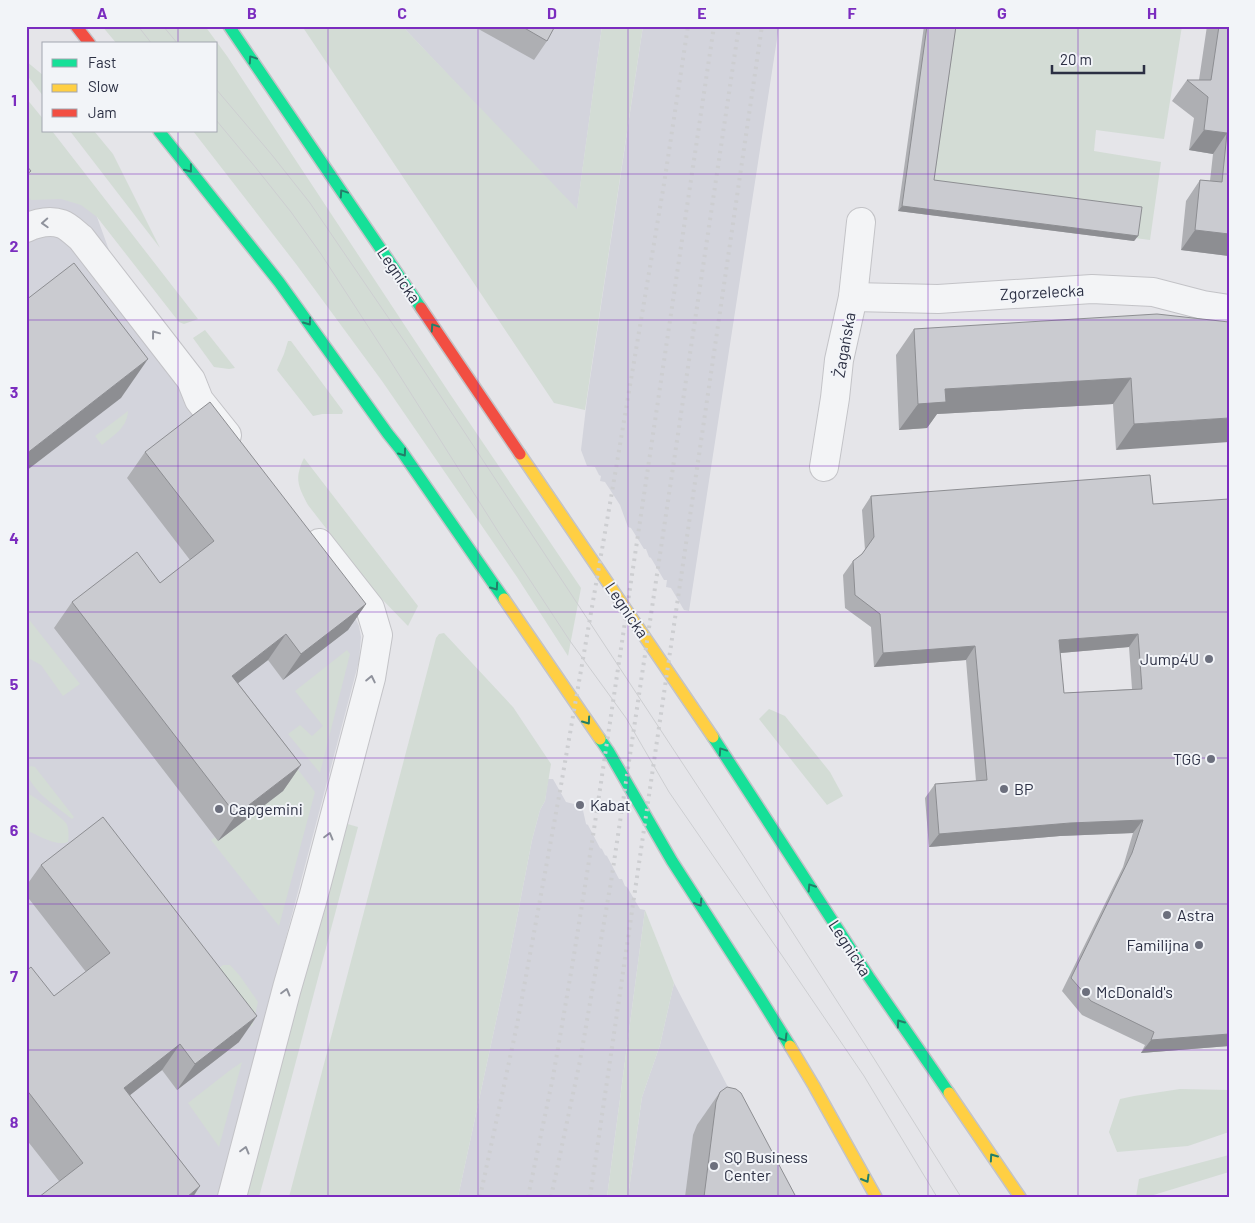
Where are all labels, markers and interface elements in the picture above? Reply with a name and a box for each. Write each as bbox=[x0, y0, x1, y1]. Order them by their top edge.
text: A bbox=[97, 3, 108, 22]
text: B bbox=[247, 3, 257, 22]
text: C bbox=[397, 3, 407, 22]
text: D bbox=[547, 3, 557, 22]
text: E bbox=[697, 3, 707, 22]
text: F bbox=[848, 3, 857, 22]
text: G bbox=[997, 3, 1007, 22]
text: H bbox=[1147, 3, 1157, 22]
legend bbox=[42, 42, 218, 132]
scale bar bbox=[1052, 42, 1145, 74]
text: 20 m bbox=[1060, 50, 1092, 68]
text: Fast bbox=[88, 53, 116, 71]
one-way arrow bbox=[249, 55, 258, 65]
text: Slow bbox=[88, 77, 119, 95]
text: 1 bbox=[11, 90, 17, 109]
text: Jam bbox=[88, 103, 117, 121]
one-way arrow bbox=[184, 164, 193, 173]
one-way arrow bbox=[340, 189, 349, 199]
one-way arrow bbox=[40, 218, 48, 229]
text: 2 bbox=[10, 236, 19, 255]
street label: Legnicka bbox=[374, 243, 425, 306]
street label: Zgorzelecka bbox=[999, 280, 1084, 303]
street label: Żagańska bbox=[828, 311, 859, 379]
one-way arrow bbox=[302, 316, 310, 325]
one-way arrow bbox=[431, 324, 440, 333]
one-way arrow bbox=[153, 331, 161, 340]
text: 3 bbox=[10, 382, 18, 401]
one-way arrow bbox=[397, 447, 406, 457]
text: 4 bbox=[9, 528, 19, 547]
street label: Legnicka bbox=[602, 578, 653, 641]
one-way arrow bbox=[489, 581, 498, 591]
place label: Jump4U bbox=[1140, 649, 1199, 668]
marker: Jump4U bbox=[1203, 653, 1215, 665]
text: 5 bbox=[10, 674, 19, 693]
one-way arrow bbox=[365, 674, 376, 683]
one-way arrow bbox=[581, 715, 590, 725]
one-way arrow bbox=[719, 747, 729, 756]
place label: TGG bbox=[1173, 749, 1201, 768]
marker: TGG bbox=[1205, 753, 1217, 765]
place label: BP bbox=[1014, 779, 1034, 798]
marker: BP bbox=[998, 783, 1010, 795]
place label: Kabat bbox=[590, 795, 631, 814]
place label: Capgemini bbox=[229, 799, 303, 818]
marker: Kabat bbox=[574, 799, 586, 811]
marker: Capgemini bbox=[213, 803, 225, 815]
text: 6 bbox=[10, 820, 19, 839]
one-way arrow bbox=[324, 832, 334, 840]
one-way arrow bbox=[808, 883, 817, 893]
one-way arrow bbox=[693, 897, 702, 906]
place label: Astra bbox=[1177, 905, 1214, 924]
marker: Astra bbox=[1161, 909, 1173, 921]
street label: Legnicka bbox=[825, 916, 876, 979]
place label: Familijna bbox=[1126, 935, 1189, 954]
marker: Familijna bbox=[1193, 939, 1205, 951]
text: 7 bbox=[10, 966, 18, 985]
place label: McDonald's bbox=[1096, 982, 1173, 1001]
marker: McDonald's bbox=[1080, 986, 1092, 998]
one-way arrow bbox=[280, 988, 291, 997]
one-way arrow bbox=[897, 1019, 907, 1028]
one-way arrow bbox=[778, 1032, 788, 1041]
text: 8 bbox=[10, 1112, 19, 1131]
one-way arrow bbox=[239, 1145, 250, 1154]
place label: SQ Business Center bbox=[724, 1147, 808, 1184]
one-way arrow bbox=[990, 1153, 999, 1162]
marker: SQ Business Center bbox=[708, 1160, 720, 1172]
one-way arrow bbox=[860, 1173, 870, 1182]

